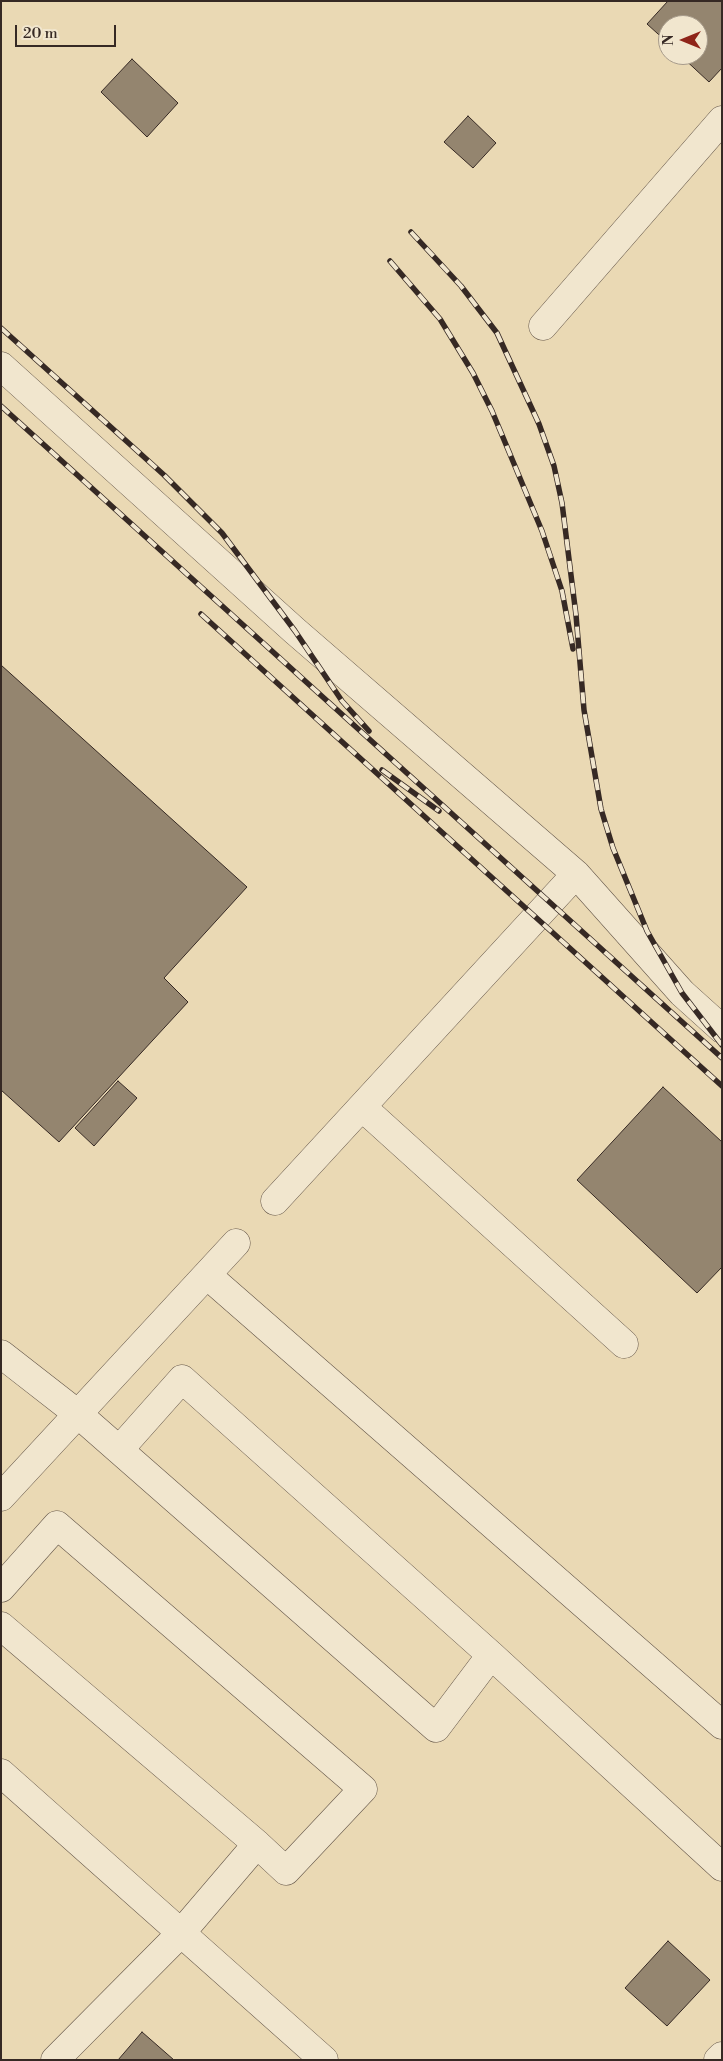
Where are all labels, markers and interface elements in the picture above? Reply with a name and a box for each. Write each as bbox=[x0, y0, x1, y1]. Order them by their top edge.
scale bar bbox=[18, 15, 119, 47]
north arrow bbox=[658, 15, 708, 65]
text: 20 m bbox=[23, 24, 58, 43]
text: N bbox=[660, 34, 678, 46]

